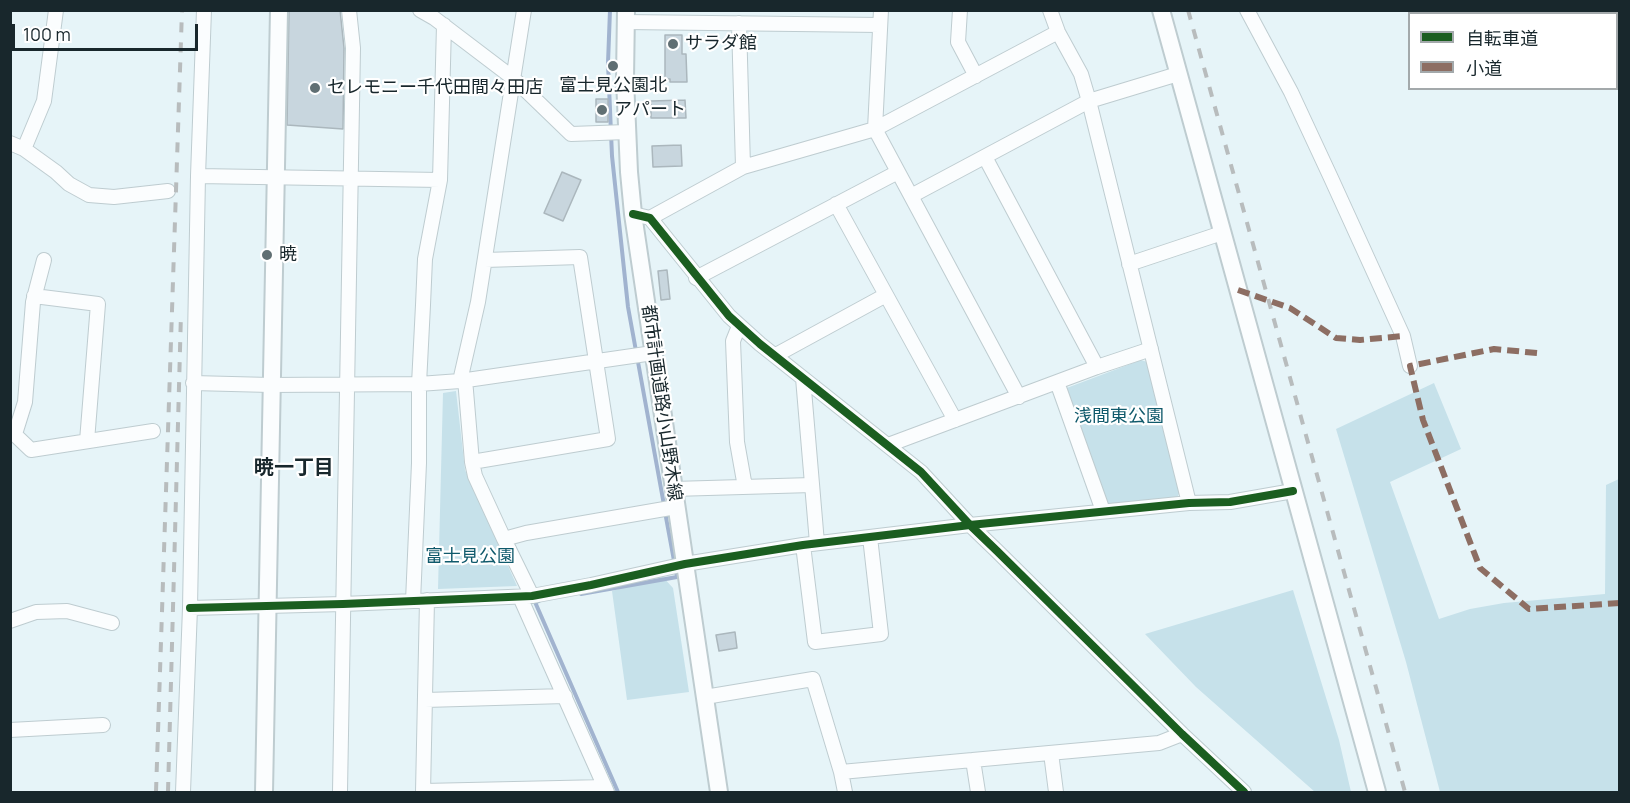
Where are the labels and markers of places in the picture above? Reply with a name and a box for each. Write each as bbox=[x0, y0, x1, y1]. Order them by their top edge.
place label: サラダ館 bbox=[685, 33, 757, 55]
marker: サラダ館 bbox=[666, 37, 680, 51]
marker: 富士見公園北 bbox=[606, 59, 620, 73]
place label: 富士見公園北 bbox=[559, 75, 667, 97]
place label: セレモニー千代田間々田店 bbox=[327, 77, 543, 99]
marker: セレモニー千代田間々田店 bbox=[308, 81, 322, 95]
place label: アパート bbox=[614, 99, 686, 121]
marker: アパート bbox=[595, 103, 609, 117]
place label: 暁 bbox=[279, 244, 297, 266]
marker: 暁 bbox=[260, 248, 274, 262]

